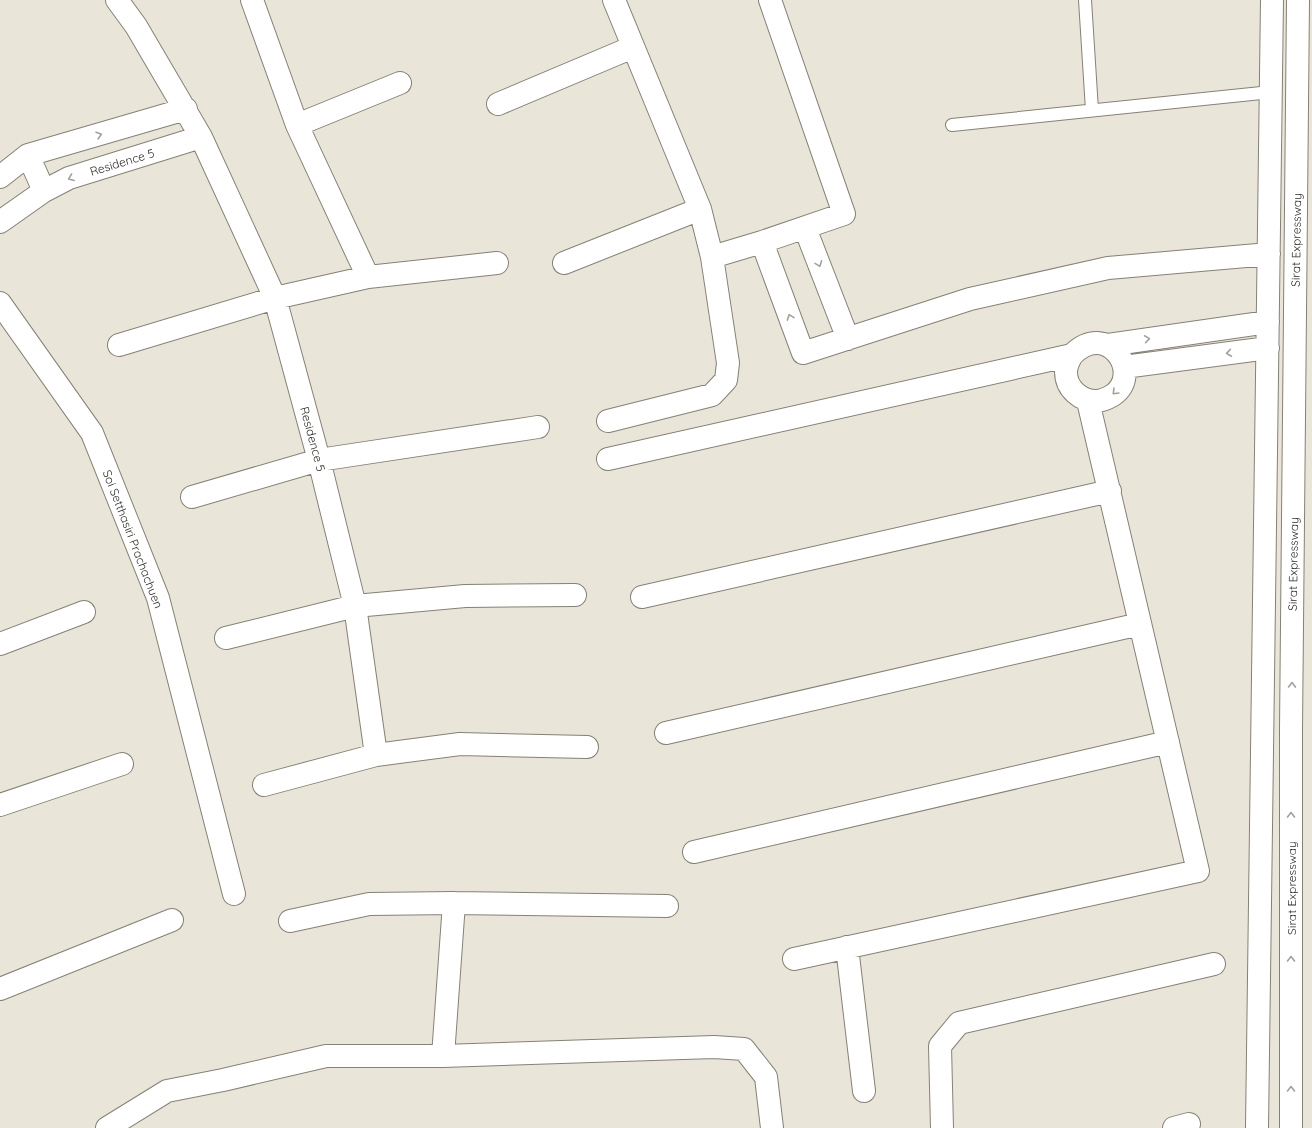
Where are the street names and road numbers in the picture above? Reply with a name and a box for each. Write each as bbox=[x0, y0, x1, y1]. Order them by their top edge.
street label: Residence 5 bbox=[88, 145, 156, 179]
street label: Sirat Expressway bbox=[1288, 193, 1304, 287]
street label: Residence 5 bbox=[297, 405, 329, 473]
street label: Soi Setthasiri Prachachuen bbox=[100, 468, 166, 610]
street label: Sirat Expressway bbox=[1285, 517, 1301, 611]
street label: Sirat Expressway bbox=[1284, 841, 1299, 935]

